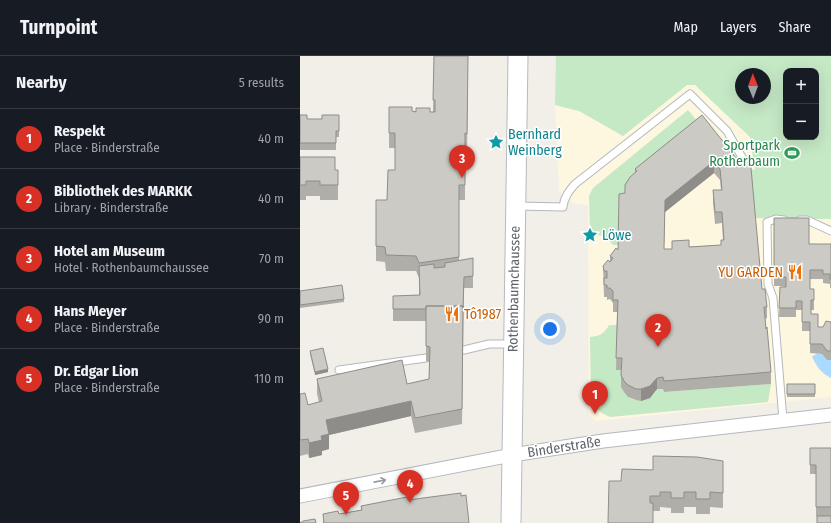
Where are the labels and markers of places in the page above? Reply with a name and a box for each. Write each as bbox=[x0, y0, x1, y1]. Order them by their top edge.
place label: Bernhard Weinberg bbox=[508, 126, 562, 159]
place icon: Bernhard Weinberg bbox=[487, 133, 505, 151]
place label: Sportpark Rotherbaum bbox=[709, 137, 780, 170]
sports icon: Sportpark Rotherbaum bbox=[783, 144, 801, 162]
pin: 3 bbox=[449, 145, 475, 178]
place icon: Löwe bbox=[581, 226, 599, 244]
place label: Löwe bbox=[602, 227, 631, 244]
restaurant icon: YU GARDEN bbox=[786, 263, 804, 281]
place label: YU GARDEN bbox=[718, 264, 783, 281]
restaurant icon: Tô1987 bbox=[443, 305, 461, 323]
place label: Tô1987 bbox=[464, 306, 501, 323]
pin: 2 bbox=[645, 314, 671, 347]
pin: 1 bbox=[582, 381, 608, 414]
pin: 4 bbox=[397, 470, 423, 503]
pin: 5 bbox=[333, 482, 359, 515]

